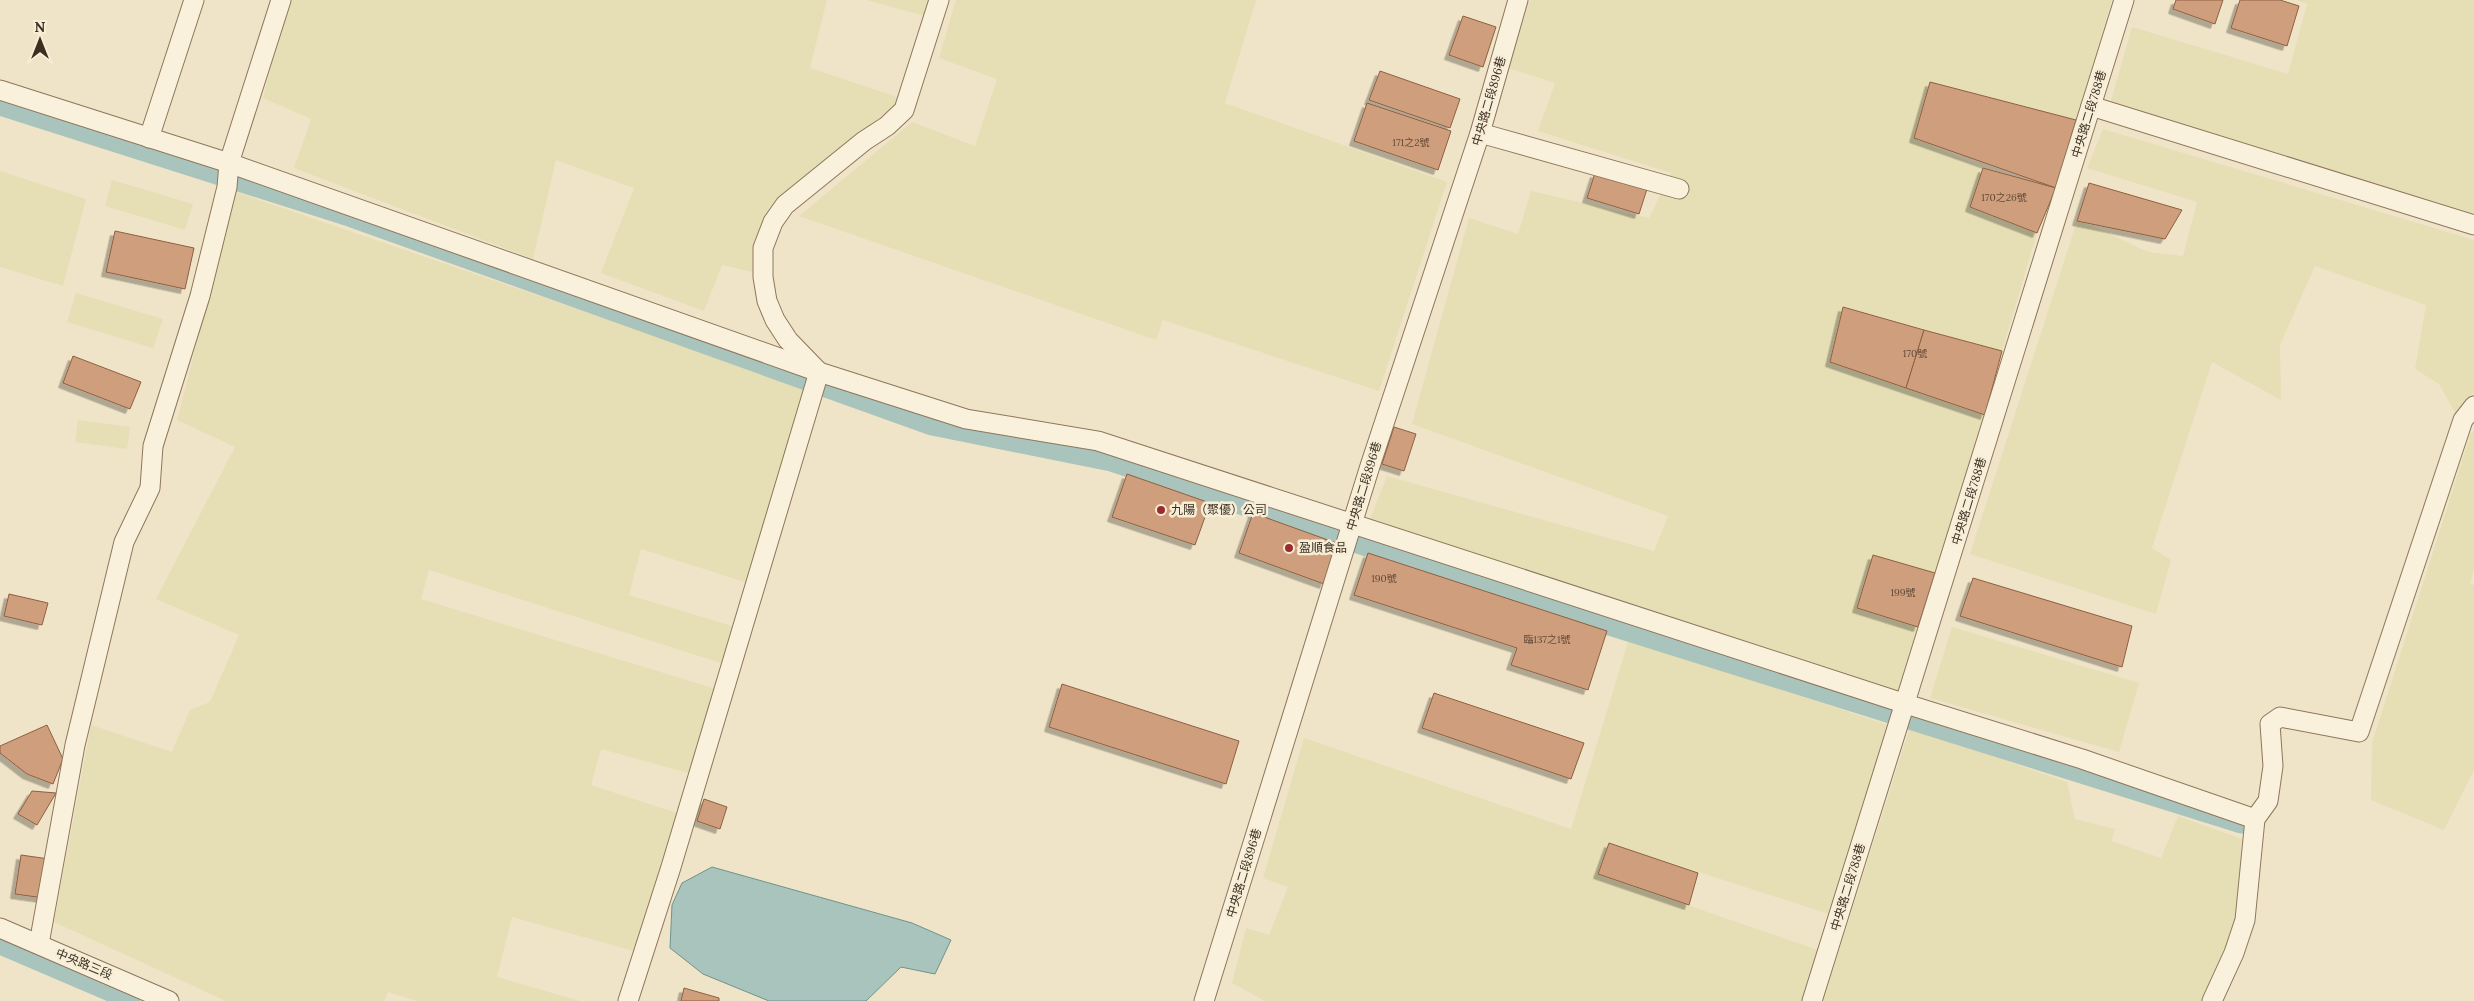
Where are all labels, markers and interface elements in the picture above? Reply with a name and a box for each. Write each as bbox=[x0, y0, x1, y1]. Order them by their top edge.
north arrow bbox=[15, 15, 65, 65]
text: N bbox=[35, 18, 46, 36]
street label: 中央路二段896巷 bbox=[1469, 54, 1508, 147]
street label: 中央路二段788巷 bbox=[2068, 68, 2109, 160]
house number: 171之2號 bbox=[1392, 136, 1430, 149]
house number: 170之26號 bbox=[1981, 191, 2027, 204]
house number: 170號 bbox=[1903, 347, 1927, 360]
street label: 中央路二段896巷 bbox=[1343, 439, 1384, 532]
street label: 中央路二段788巷 bbox=[1948, 455, 1989, 547]
place label: 九陽（聚優）公司 bbox=[1171, 502, 1267, 517]
marker: 九陽（聚優）公司 bbox=[1155, 504, 1167, 516]
place label: 盈順食品 bbox=[1299, 540, 1347, 555]
marker: 盈順食品 bbox=[1283, 542, 1295, 554]
house number: 190號 bbox=[1371, 572, 1397, 585]
house number: 199號 bbox=[1890, 586, 1916, 599]
house number: 臨137之1號 bbox=[1523, 633, 1571, 646]
street label: 中央路二段896巷 bbox=[1223, 826, 1264, 919]
street label: 中央路二段788巷 bbox=[1827, 841, 1868, 933]
street label: 中央路三段 bbox=[54, 945, 115, 982]

